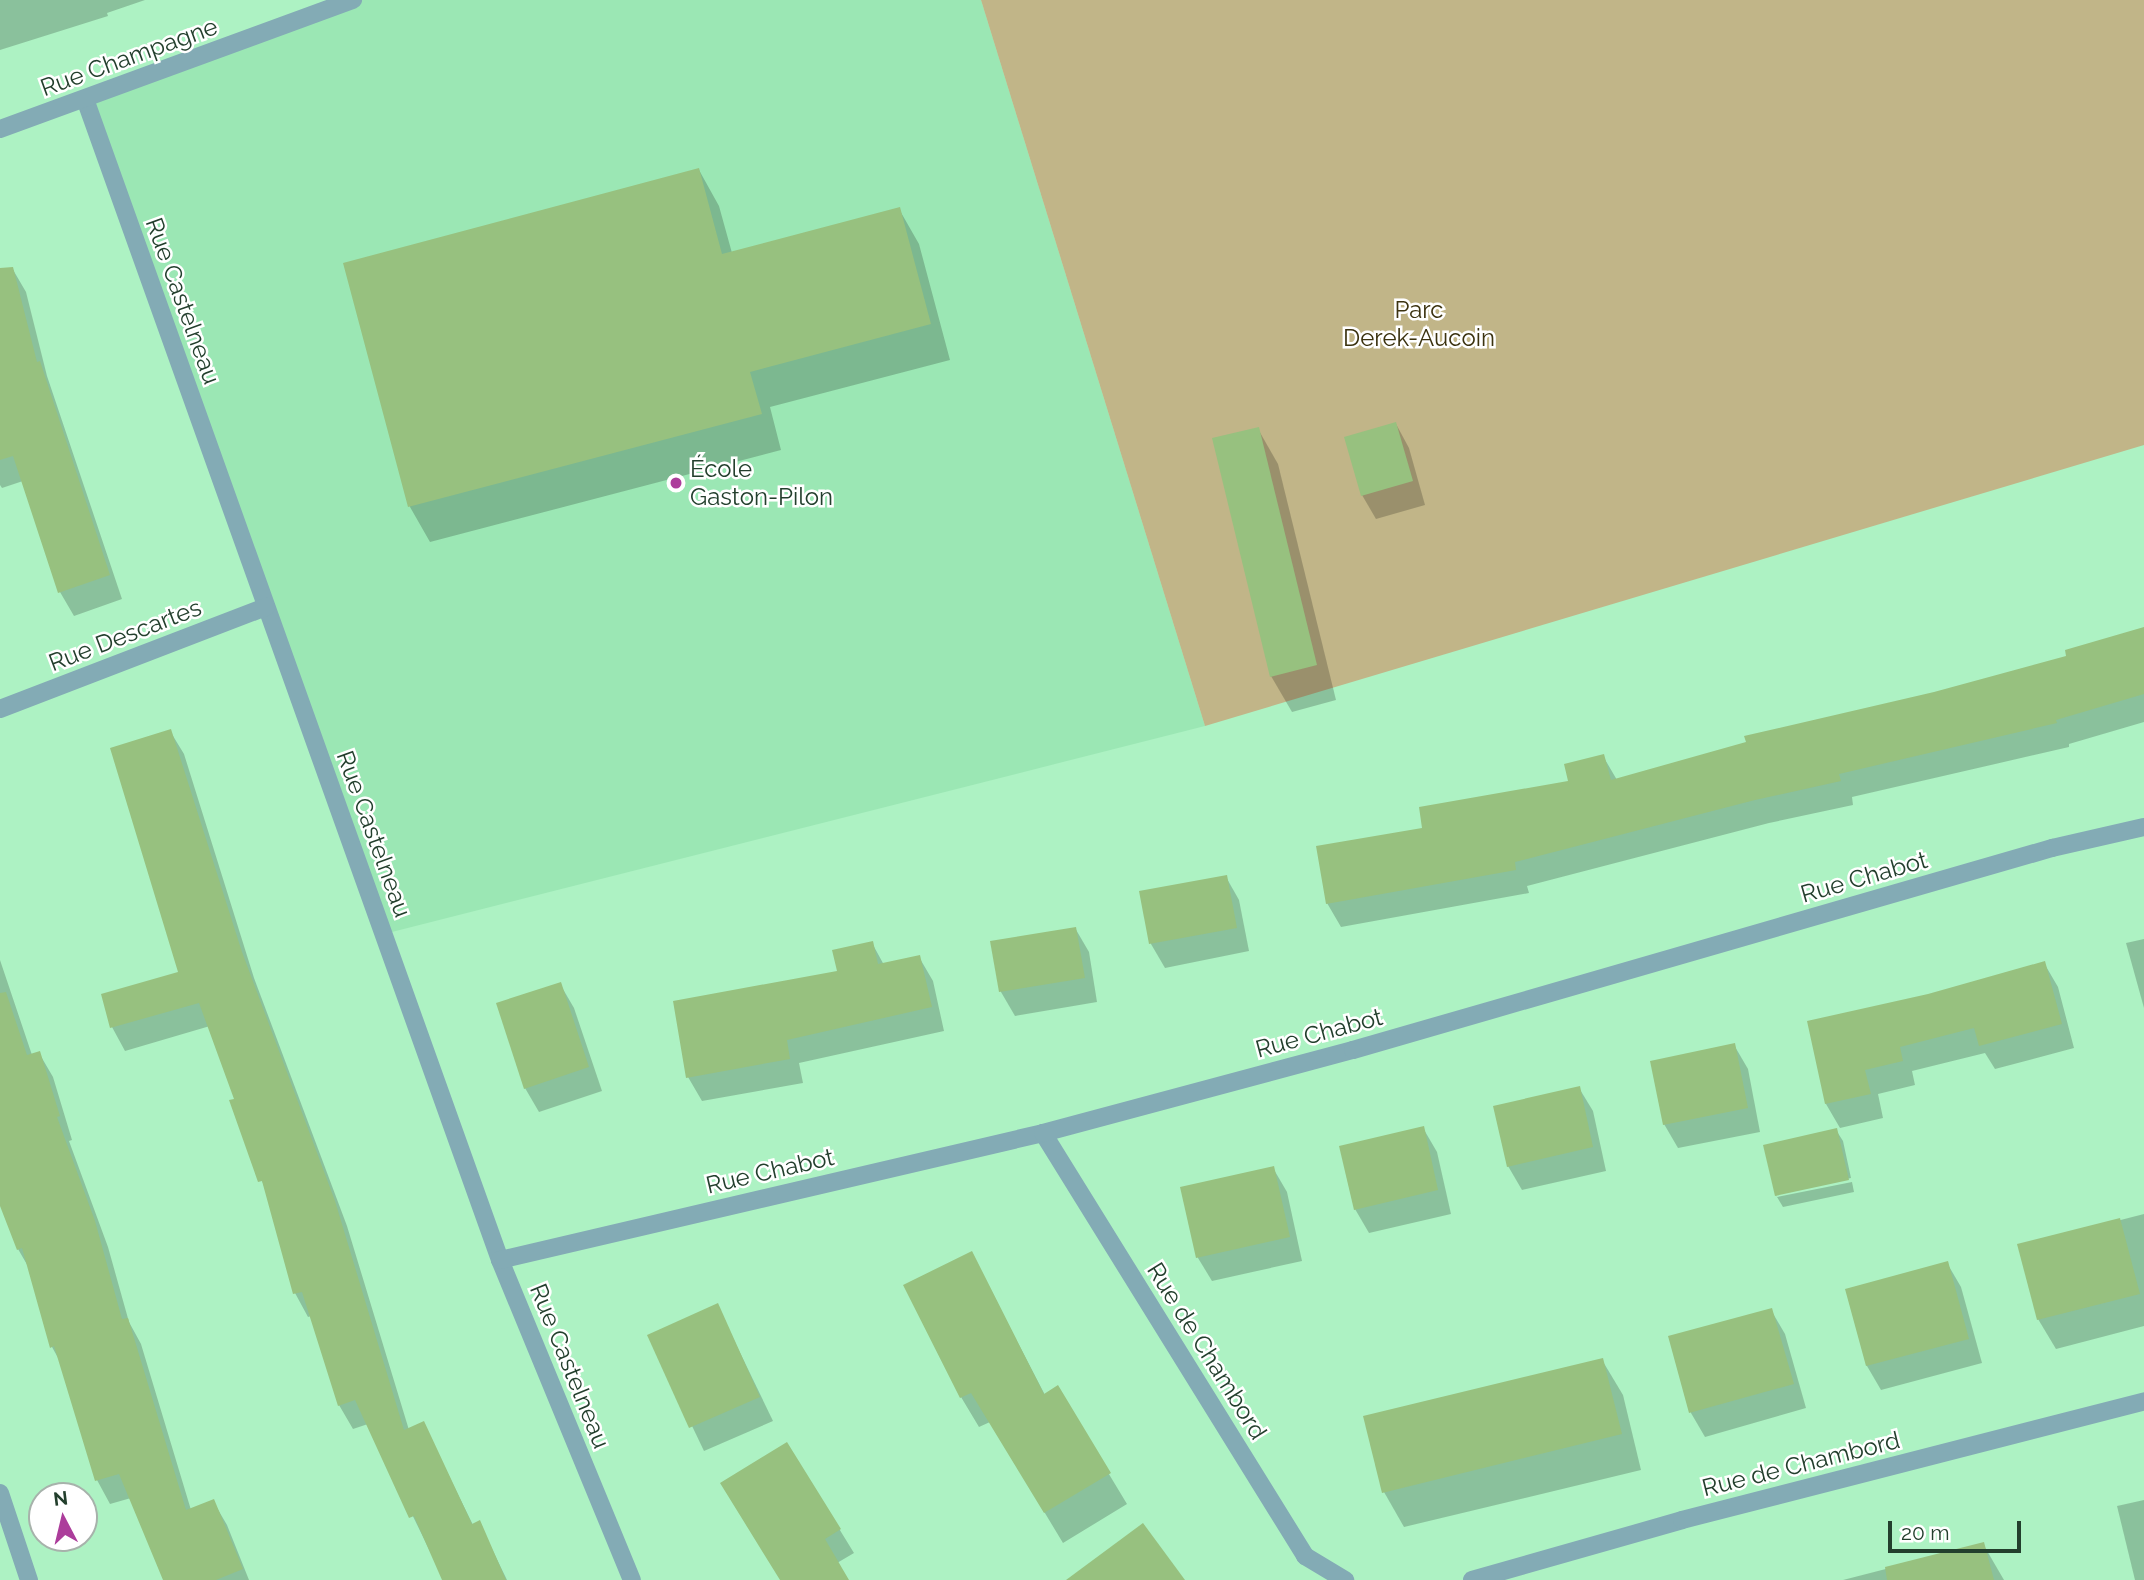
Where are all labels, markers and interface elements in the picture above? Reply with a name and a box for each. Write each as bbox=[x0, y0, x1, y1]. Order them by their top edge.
street label: Rue Champagne bbox=[37, 12, 221, 102]
street label: Rue Castelneau bbox=[140, 214, 226, 388]
park label: Parc Derek-Aucoin bbox=[1343, 296, 1495, 352]
place label: École Gaston-Pilon bbox=[690, 455, 833, 511]
marker: École Gaston-Pilon bbox=[668, 475, 684, 491]
street label: Rue Descartes bbox=[45, 593, 205, 677]
street label: Rue Castelneau bbox=[331, 747, 417, 921]
street label: Rue Chabot bbox=[1797, 845, 1931, 909]
street label: Rue Chabot bbox=[1252, 1002, 1386, 1064]
street label: Rue Chabot bbox=[703, 1142, 837, 1200]
street label: Rue de Chambord bbox=[1141, 1257, 1273, 1445]
street label: Rue Castelneau bbox=[524, 1280, 616, 1452]
street label: Rue de Chambord bbox=[1699, 1425, 1903, 1503]
north arrow bbox=[28, 1482, 98, 1552]
text: N bbox=[52, 1486, 69, 1510]
scale bar bbox=[1892, 1506, 2025, 1550]
text: 20 m bbox=[1901, 1520, 1949, 1545]

